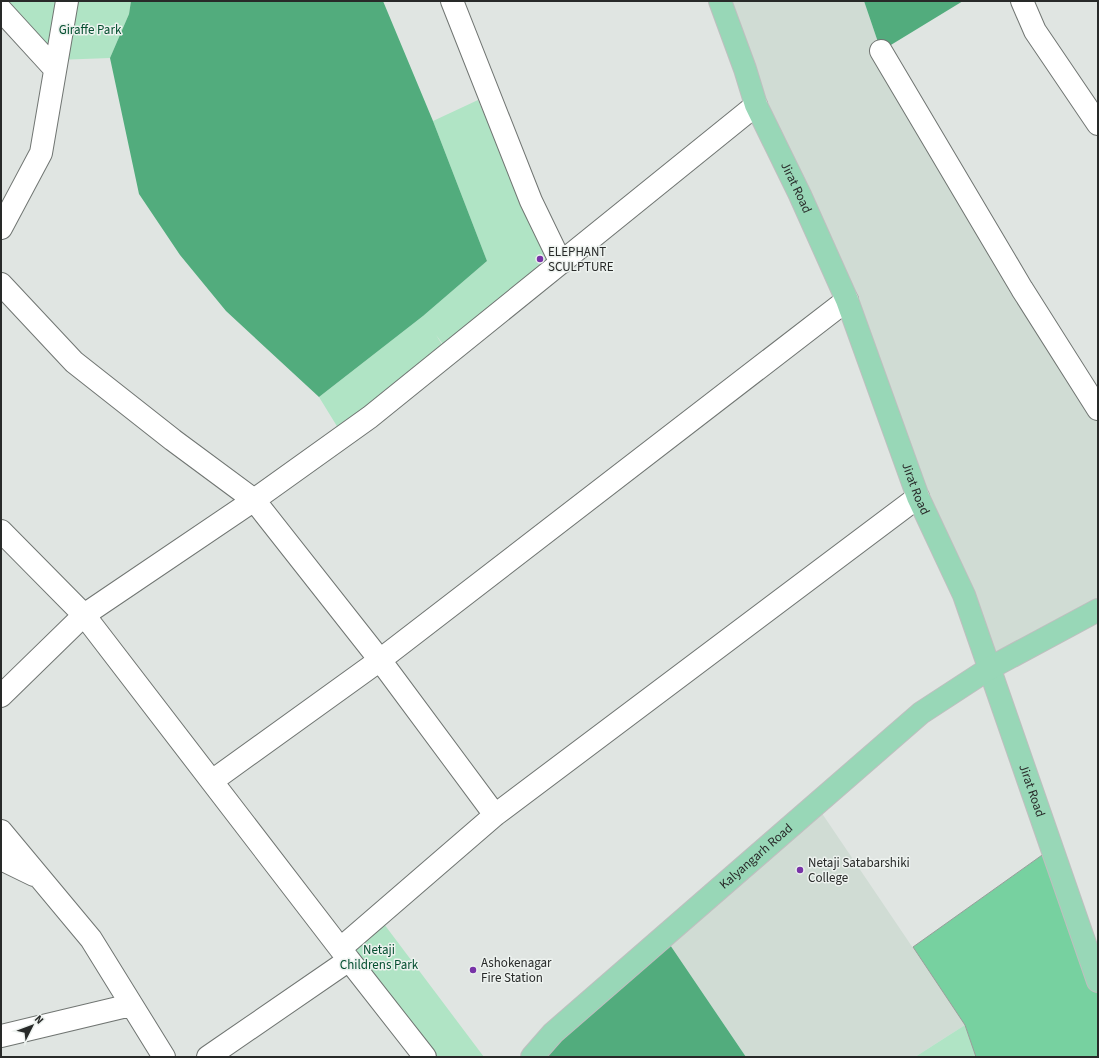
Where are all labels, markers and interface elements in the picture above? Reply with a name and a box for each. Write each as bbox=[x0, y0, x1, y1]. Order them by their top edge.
park label: Giraffe Park bbox=[59, 21, 122, 39]
street label: Jirat Road bbox=[776, 159, 816, 216]
place label: ELEPHANT SCULPTURE bbox=[548, 243, 614, 276]
marker: ELEPHANT SCULPTURE bbox=[535, 254, 545, 264]
street label: Jirat Road bbox=[897, 460, 934, 518]
street label: Jirat Road bbox=[1014, 762, 1049, 819]
street label: Kalyangarh Road bbox=[715, 819, 797, 893]
place label: Netaji Satabarshiki College bbox=[808, 854, 910, 887]
marker: Netaji Satabarshiki College bbox=[795, 865, 805, 875]
park label: Netaji Childrens Park bbox=[340, 941, 419, 974]
place label: Ashokenagar Fire Station bbox=[481, 954, 552, 987]
marker: Ashokenagar Fire Station bbox=[468, 965, 478, 975]
north arrow bbox=[12, 1006, 52, 1046]
text: N bbox=[31, 1012, 47, 1027]

